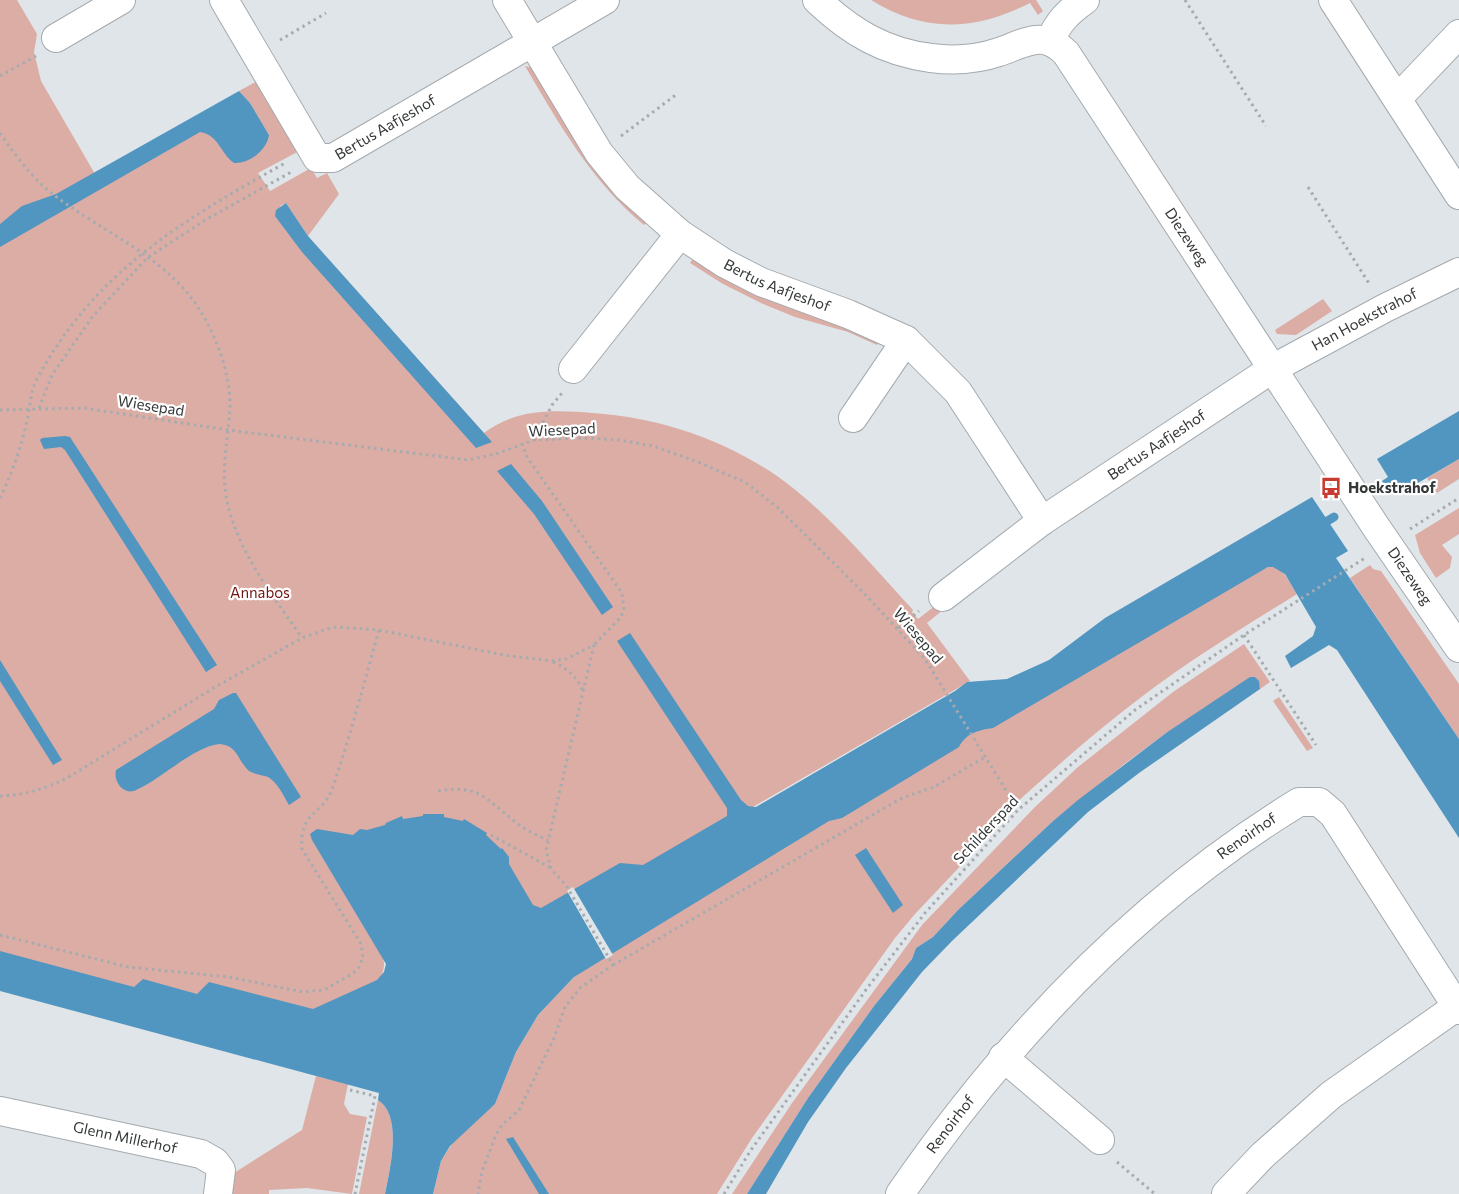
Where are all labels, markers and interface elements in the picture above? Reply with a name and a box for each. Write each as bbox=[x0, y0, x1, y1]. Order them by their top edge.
street label: Bertus Aafjeshof bbox=[331, 90, 439, 163]
street label: Diezeweg bbox=[1162, 204, 1213, 269]
street label: Bertus Aafjeshof bbox=[721, 255, 833, 315]
street label: Han Hoekstrahof bbox=[1308, 284, 1420, 354]
street label: Wiesepad bbox=[117, 391, 186, 419]
street label: Bertus Aafjeshof bbox=[1104, 405, 1209, 483]
street label: Wiesepad bbox=[528, 418, 596, 440]
bus stop icon: Hoekstrahof bbox=[1318, 475, 1344, 501]
place label: Hoekstrahof bbox=[1348, 478, 1436, 496]
street label: Diezeweg bbox=[1384, 543, 1437, 608]
park label: Annabos bbox=[230, 583, 290, 601]
street label: Wiesepad bbox=[890, 604, 947, 667]
street label: Schilderspad bbox=[949, 791, 1022, 867]
street label: Renoirhof bbox=[1213, 809, 1279, 862]
street label: Renoirhof bbox=[922, 1091, 978, 1157]
street label: Glenn Millerhof bbox=[72, 1117, 179, 1157]

